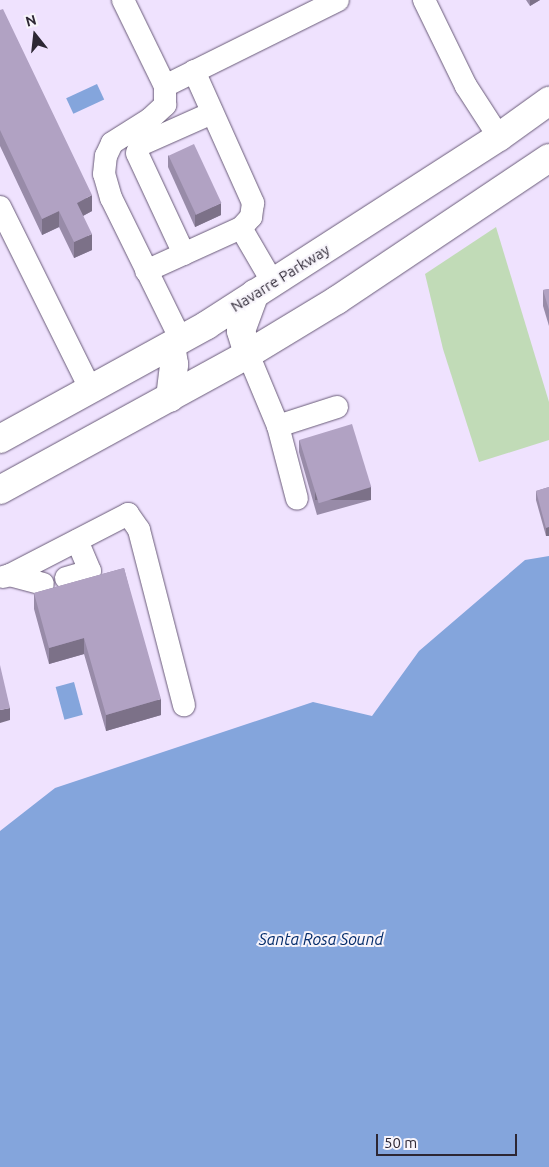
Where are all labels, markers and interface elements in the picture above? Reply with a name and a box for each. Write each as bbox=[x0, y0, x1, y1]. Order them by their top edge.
north arrow bbox=[10, 10, 60, 60]
text: N bbox=[24, 11, 38, 30]
street label: Navarre Parkway bbox=[227, 240, 333, 316]
water label: Santa Rosa Sound bbox=[259, 929, 383, 949]
scale bar bbox=[379, 1124, 520, 1156]
text: 50 m bbox=[384, 1134, 417, 1151]

